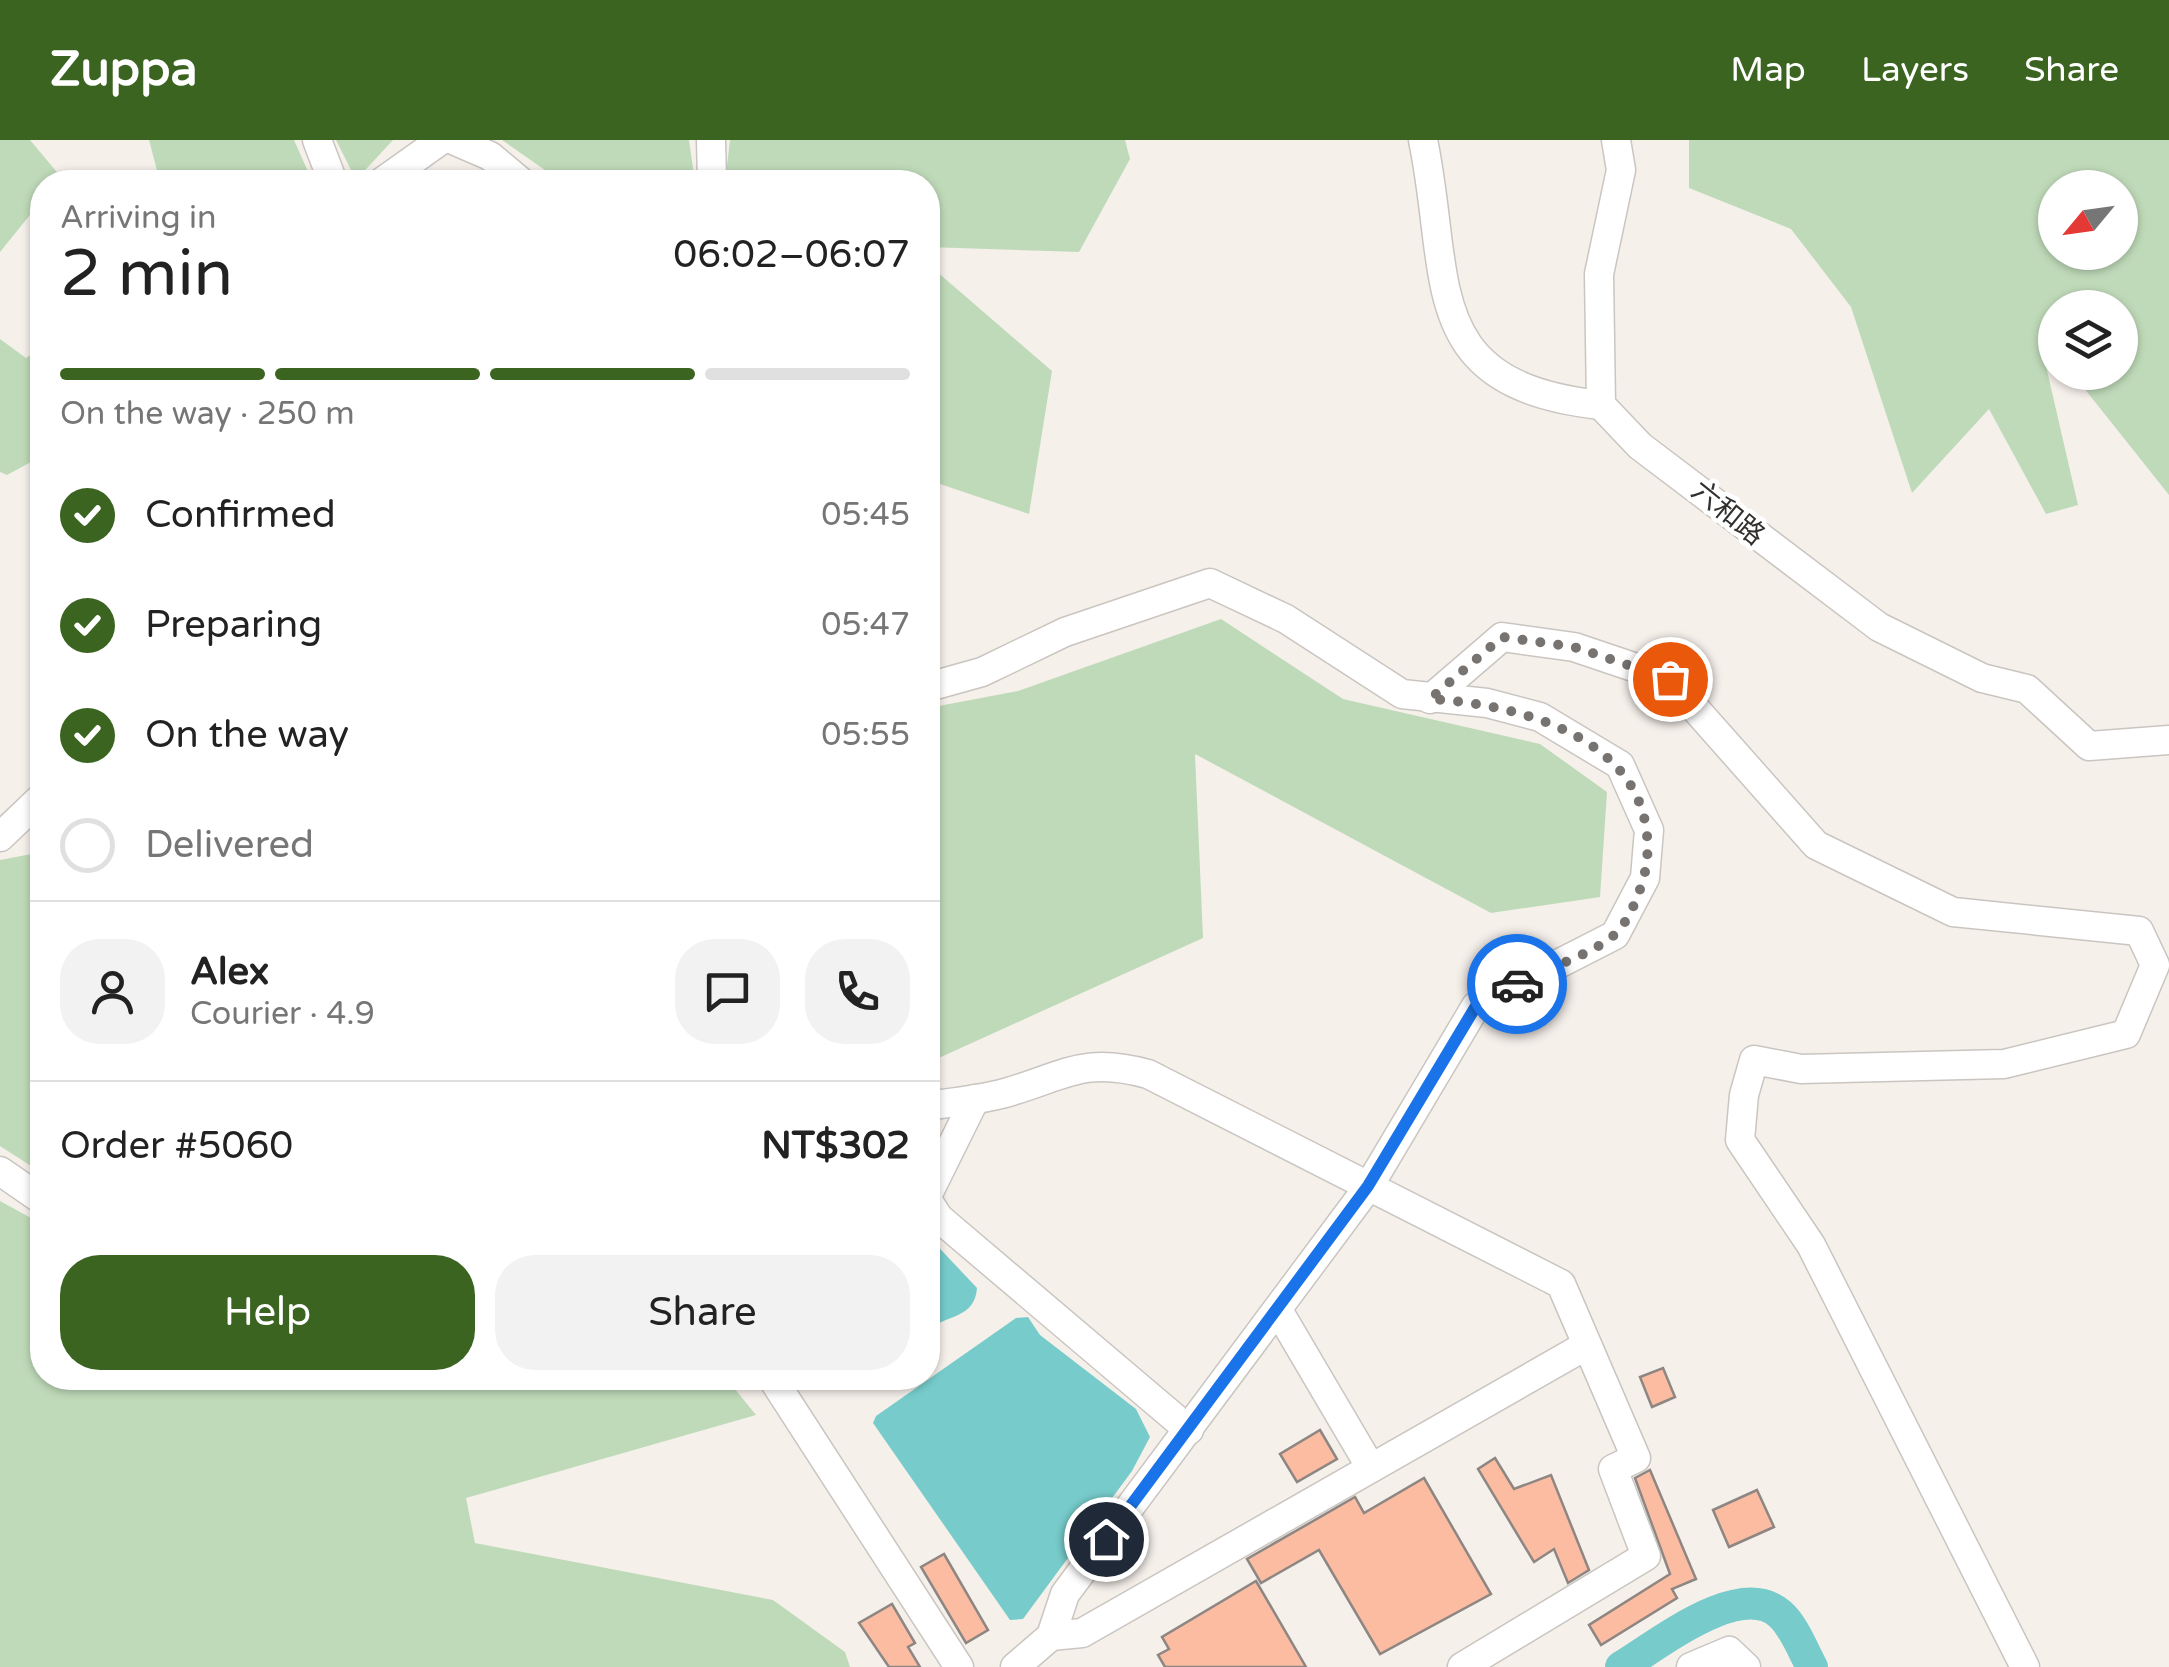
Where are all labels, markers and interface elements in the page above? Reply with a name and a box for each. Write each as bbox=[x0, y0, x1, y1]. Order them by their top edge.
text: Zuppa bbox=[50, 41, 197, 99]
text: Map bbox=[1730, 49, 1806, 91]
text: Layers bbox=[1861, 49, 1969, 91]
text: Share bbox=[2024, 49, 2119, 91]
north arrow bbox=[2038, 170, 2138, 270]
map controls bbox=[2038, 170, 2138, 390]
text: Arriving in bbox=[60, 199, 217, 237]
text: 06:02–06:07 bbox=[673, 232, 910, 278]
text: 2 min bbox=[60, 235, 233, 314]
button: layers bbox=[2038, 290, 2138, 390]
text: On the way · 250 m bbox=[60, 395, 355, 433]
street label: 六和路 bbox=[1685, 473, 1771, 553]
icon: check bbox=[60, 488, 115, 543]
text: Confirmed bbox=[145, 492, 336, 538]
text: 05:45 bbox=[821, 496, 910, 534]
icon: check bbox=[60, 598, 115, 653]
text: Preparing bbox=[145, 602, 322, 648]
text: 05:47 bbox=[821, 606, 910, 644]
pin bbox=[1628, 637, 1713, 722]
icon: bag bbox=[1643, 652, 1698, 707]
icon: check bbox=[60, 708, 115, 763]
text: On the way bbox=[145, 712, 349, 758]
text: 05:55 bbox=[821, 716, 910, 754]
text: Delivered bbox=[145, 822, 314, 868]
courier bbox=[1467, 934, 1567, 1034]
button: person bbox=[60, 939, 165, 1044]
button: chat bbox=[675, 939, 780, 1044]
button: phone bbox=[805, 939, 910, 1044]
text: Alex bbox=[190, 949, 269, 995]
icon: car bbox=[1490, 957, 1545, 1012]
text: Courier · 4.9 bbox=[190, 995, 375, 1033]
text: Order #5060 bbox=[60, 1123, 293, 1169]
text: NT$302 bbox=[761, 1123, 910, 1169]
button: Help bbox=[60, 1255, 475, 1370]
button: Share bbox=[495, 1255, 910, 1370]
pin bbox=[1064, 1497, 1149, 1582]
icon: home bbox=[1079, 1512, 1134, 1567]

